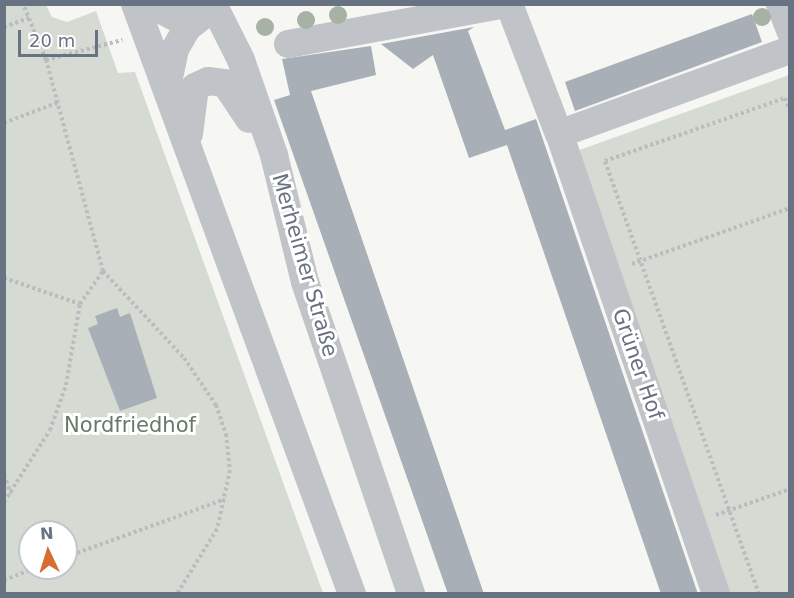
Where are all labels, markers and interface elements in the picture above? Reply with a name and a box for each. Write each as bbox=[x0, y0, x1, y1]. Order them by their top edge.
scale bar bbox=[21, 18, 100, 56]
text: 20 m bbox=[29, 30, 75, 51]
street label: Merheimer Straße bbox=[267, 171, 343, 359]
street label: Grüner Hof bbox=[607, 305, 669, 423]
park label: Nordfriedhof bbox=[64, 412, 196, 438]
north arrow bbox=[18, 520, 78, 580]
text: N bbox=[39, 524, 54, 543]

